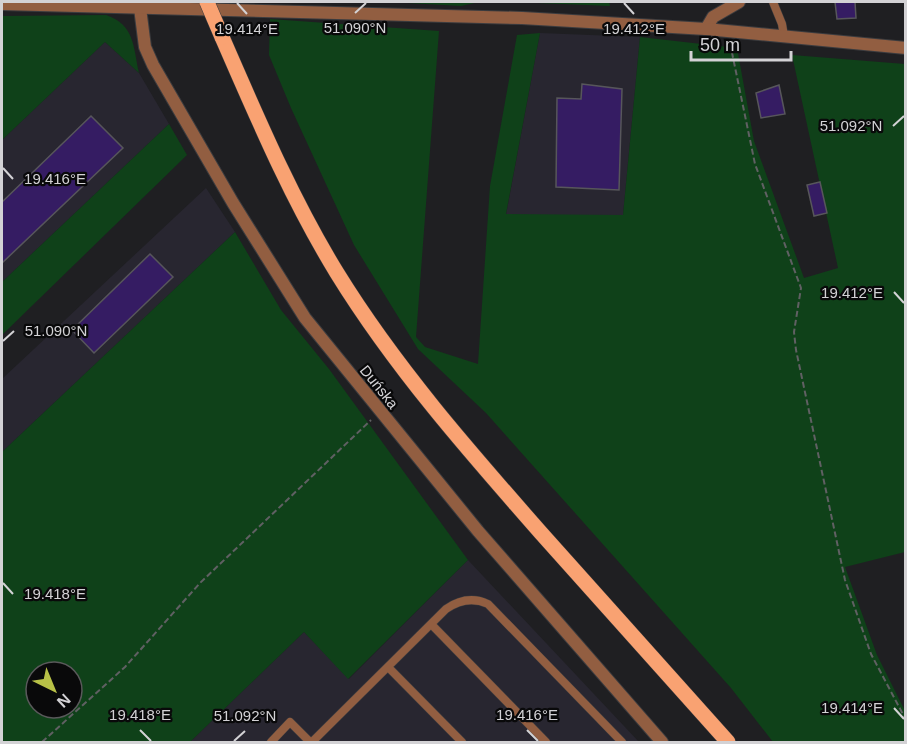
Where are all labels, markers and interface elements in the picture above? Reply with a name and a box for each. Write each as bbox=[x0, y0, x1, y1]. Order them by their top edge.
text: 51.090°N bbox=[324, 19, 386, 36]
text: 19.414°E bbox=[216, 20, 278, 37]
text: 19.412°E bbox=[603, 20, 665, 37]
scale bar bbox=[691, 24, 792, 62]
text: 50 m bbox=[700, 35, 740, 55]
text: 51.092°N bbox=[820, 117, 882, 134]
text: 19.416°E bbox=[24, 170, 86, 187]
text: 19.412°E bbox=[821, 284, 883, 301]
text: 51.090°N bbox=[25, 322, 87, 339]
street label: Duńska bbox=[357, 362, 402, 412]
text: 19.418°E bbox=[24, 585, 86, 602]
north arrow bbox=[24, 660, 84, 720]
text: N bbox=[54, 690, 74, 711]
text: 19.414°E bbox=[821, 699, 883, 716]
text: 19.418°E bbox=[109, 706, 171, 723]
text: 19.416°E bbox=[496, 706, 558, 723]
text: 51.092°N bbox=[214, 707, 276, 724]

